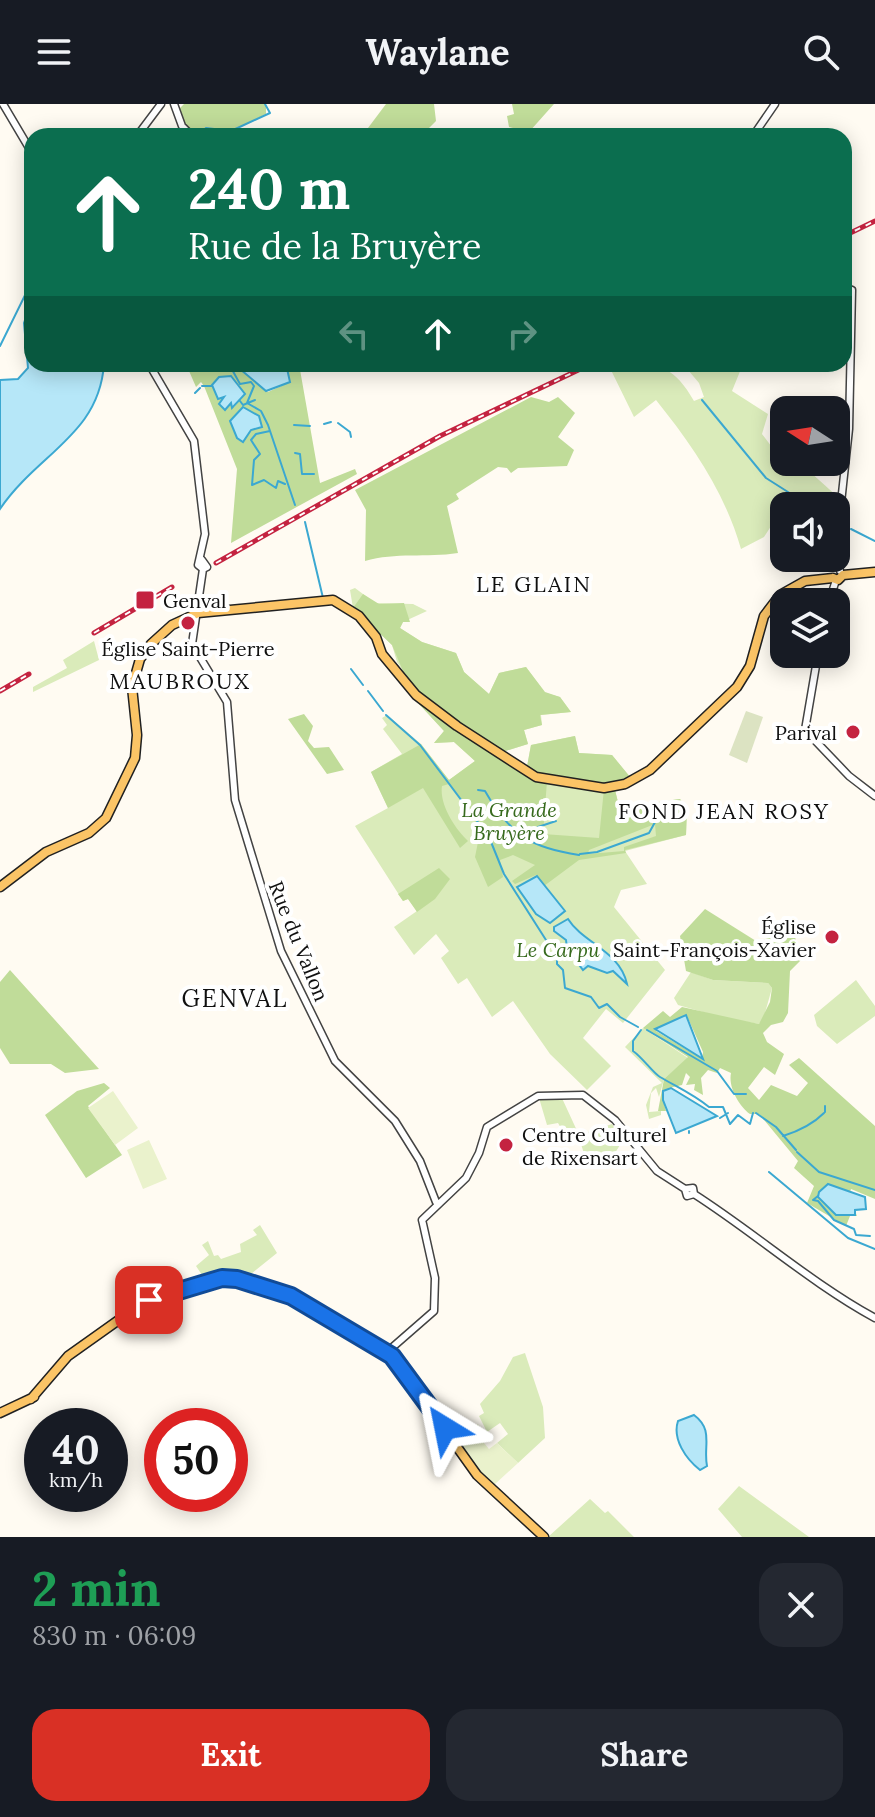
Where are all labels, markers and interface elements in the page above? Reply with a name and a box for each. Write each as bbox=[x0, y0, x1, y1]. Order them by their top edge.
text: Waylane bbox=[365, 29, 510, 75]
icon: menu bbox=[32, 30, 76, 74]
icon: search bbox=[799, 30, 843, 74]
text: 240 m bbox=[188, 153, 350, 224]
icon: ahead bbox=[56, 160, 160, 264]
text: Rue de la Bruyère bbox=[188, 223, 481, 269]
icon: left bbox=[332, 312, 376, 356]
icon: ahead bbox=[416, 312, 460, 356]
icon: right bbox=[500, 312, 544, 356]
north arrow bbox=[770, 396, 850, 476]
map controls bbox=[770, 396, 850, 668]
button: sound bbox=[770, 492, 850, 572]
district label: LE GLAIN bbox=[476, 570, 592, 598]
place label: Genval bbox=[163, 588, 227, 613]
button: layers bbox=[770, 588, 850, 668]
marker: Genval bbox=[134, 589, 156, 611]
marker: Église Saint-Pierre bbox=[179, 614, 197, 632]
place label: Église Saint-Pierre bbox=[101, 636, 275, 661]
district label: MAUBROUX bbox=[109, 667, 251, 695]
place label: Parival bbox=[775, 720, 837, 745]
marker: Parival bbox=[844, 723, 862, 741]
park label: La Grande Bruyère bbox=[461, 797, 557, 845]
district label: FOND JEAN ROSY bbox=[618, 797, 830, 825]
street label: Rue du Vallon bbox=[264, 877, 334, 1005]
place label: Église Saint-François-Xavier bbox=[613, 914, 816, 962]
marker: Église Saint-François-Xavier bbox=[823, 928, 841, 946]
park label: Le Carpu bbox=[516, 937, 600, 962]
district label: GENVAL bbox=[182, 983, 289, 1014]
place label: Centre Culturel de Rixensart bbox=[522, 1122, 667, 1170]
marker: Centre Culturel de Rixensart bbox=[497, 1136, 515, 1154]
pin bbox=[115, 1266, 183, 1334]
icon: arrive bbox=[127, 1278, 171, 1322]
position arrow bbox=[403, 1386, 487, 1470]
speed limit sign: 50 bbox=[144, 1408, 248, 1512]
text: 40 bbox=[52, 1424, 100, 1475]
text: km/h bbox=[49, 1467, 103, 1492]
text: 2 min bbox=[32, 1558, 161, 1619]
button: close bbox=[759, 1563, 843, 1647]
text: 830 m · 06:09 bbox=[32, 1619, 196, 1652]
button: Exit bbox=[32, 1709, 430, 1801]
button: Share bbox=[446, 1709, 843, 1801]

